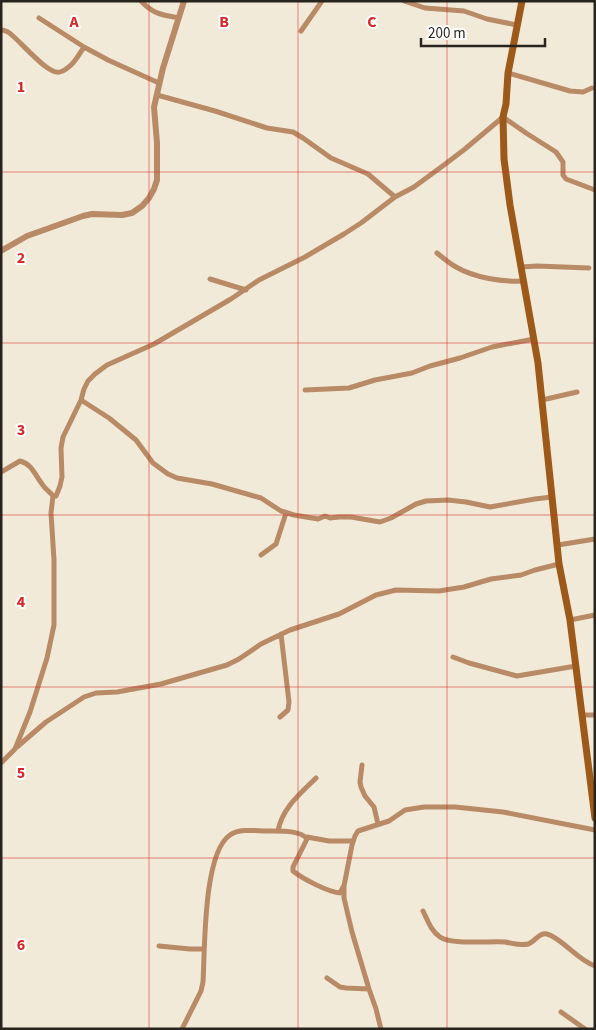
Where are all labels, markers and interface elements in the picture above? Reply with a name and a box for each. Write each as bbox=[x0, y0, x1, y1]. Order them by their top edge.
text: A bbox=[68, 11, 79, 33]
text: B bbox=[219, 11, 229, 33]
text: C bbox=[367, 11, 377, 33]
scale bar bbox=[421, 15, 545, 47]
text: 200 m bbox=[428, 23, 466, 44]
text: 1 bbox=[17, 76, 25, 98]
text: 2 bbox=[17, 247, 25, 269]
text: 3 bbox=[17, 419, 25, 441]
text: 4 bbox=[17, 591, 26, 613]
text: 5 bbox=[17, 762, 25, 784]
text: 6 bbox=[17, 934, 25, 956]

